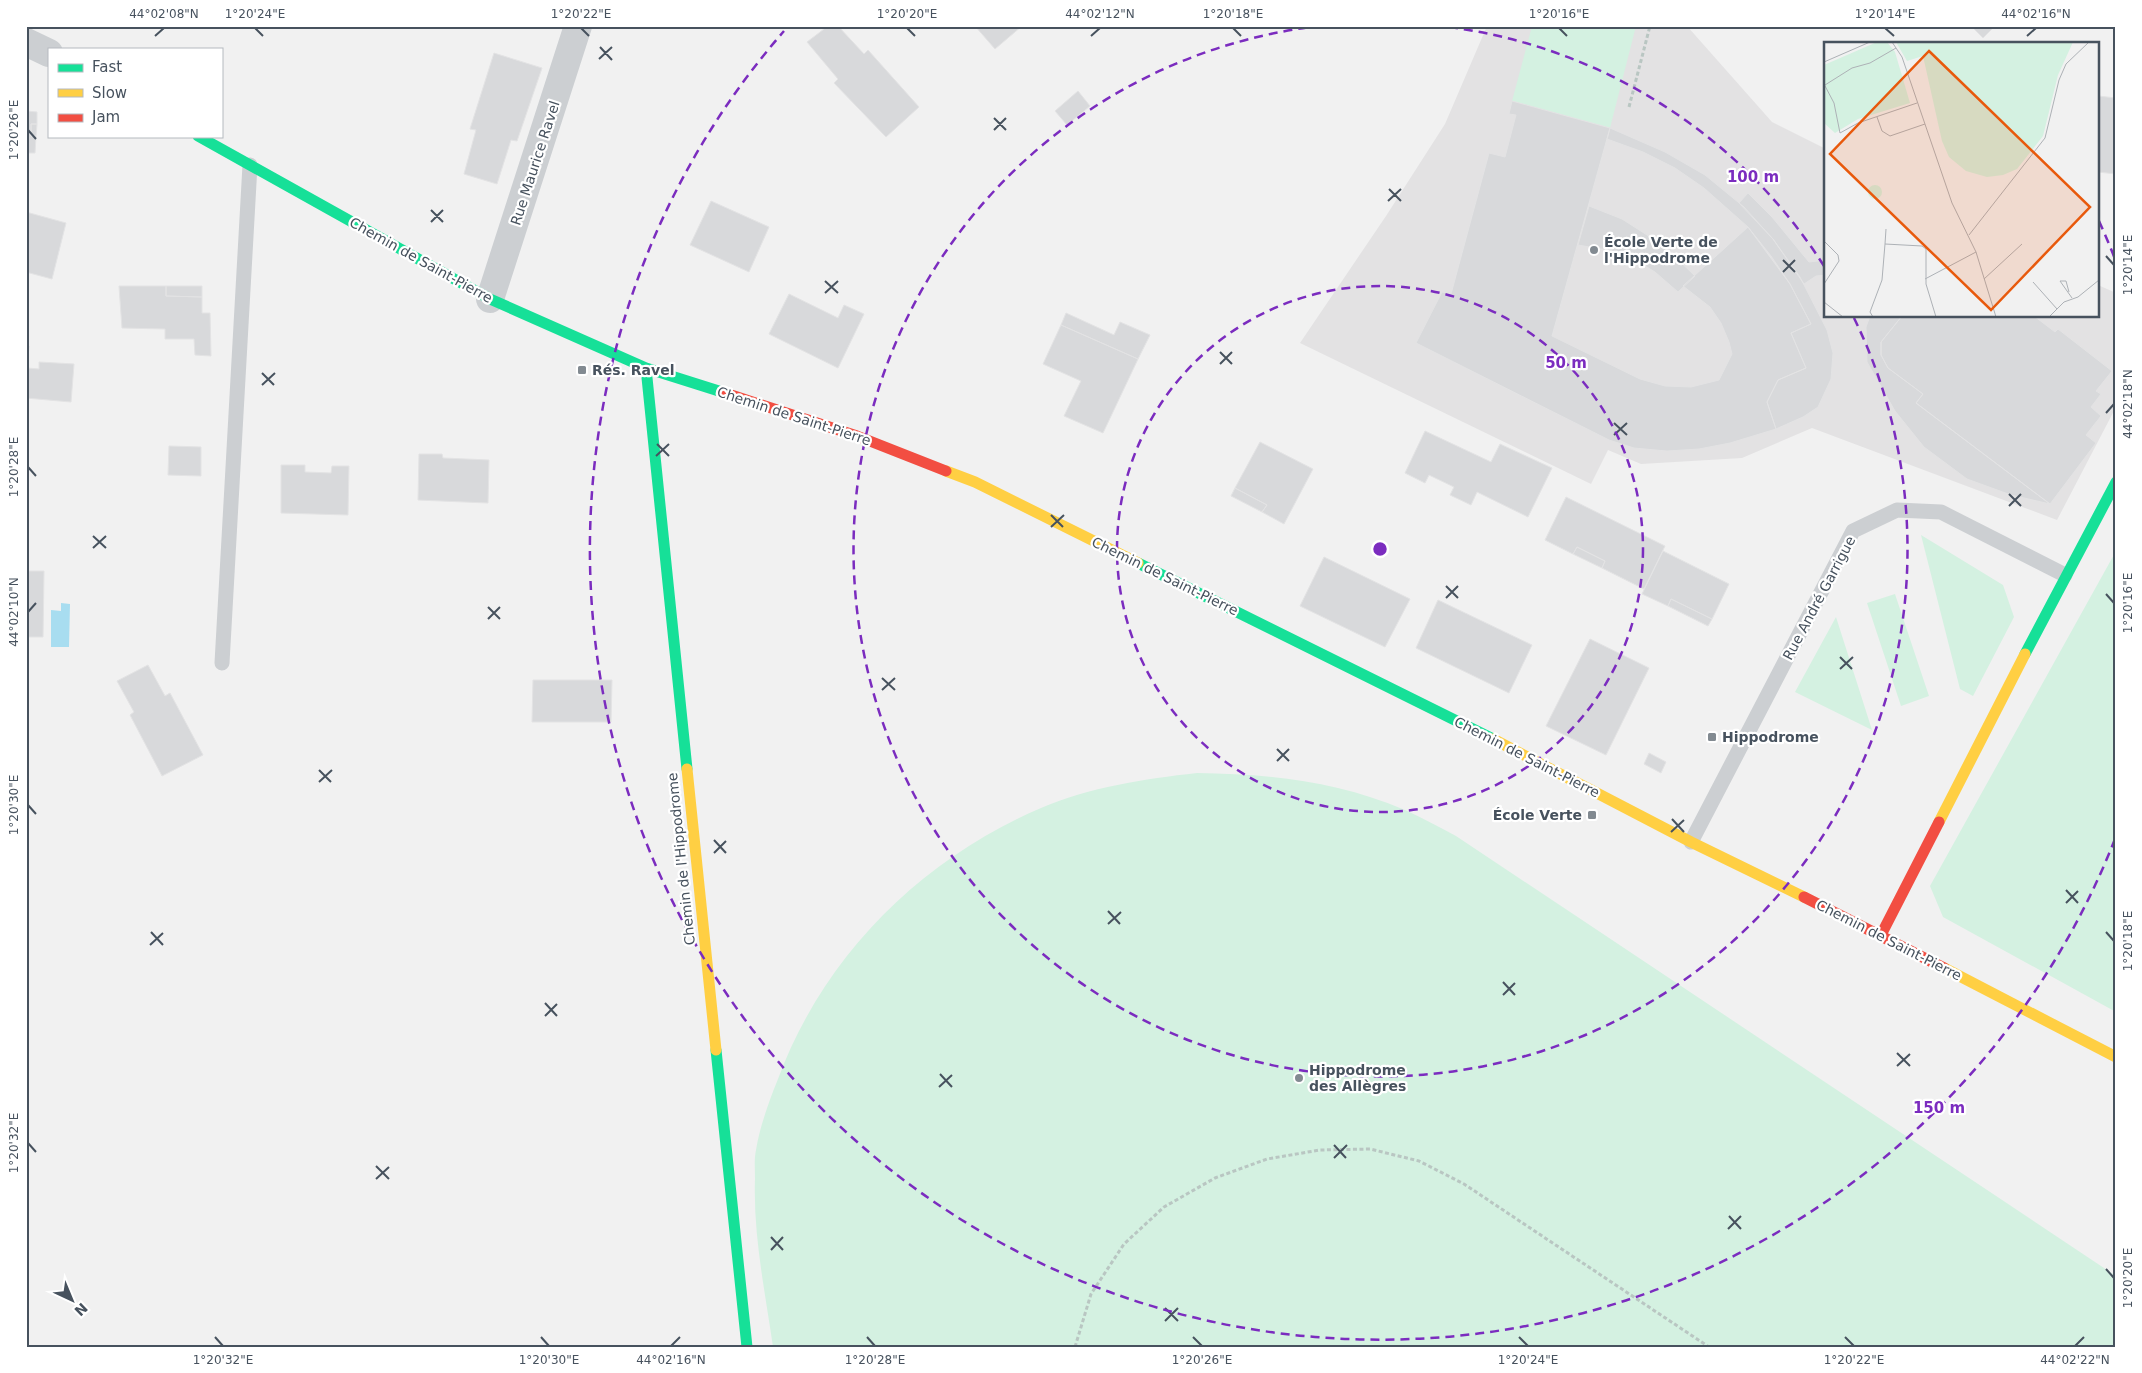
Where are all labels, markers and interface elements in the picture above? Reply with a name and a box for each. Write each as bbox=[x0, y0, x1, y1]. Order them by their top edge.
text: 44°02'08"N bbox=[129, 7, 199, 21]
text: 1°20'24"E bbox=[225, 7, 285, 21]
text: 1°20'22"E bbox=[551, 7, 611, 21]
text: 1°20'20"E bbox=[877, 7, 937, 21]
text: 44°02'12"N bbox=[1065, 7, 1135, 21]
text: 1°20'18"E bbox=[1203, 7, 1263, 21]
text: 1°20'16"E bbox=[1529, 7, 1589, 21]
text: 1°20'14"E bbox=[1855, 7, 1915, 21]
text: 44°02'16"N bbox=[2001, 7, 2071, 21]
inset map bbox=[1824, 42, 2100, 318]
legend bbox=[48, 48, 222, 138]
text: Fast bbox=[92, 58, 122, 76]
text: Slow bbox=[92, 84, 127, 102]
street label: Rue Maurice Ravel bbox=[507, 99, 563, 227]
text: 1°20'26"E bbox=[7, 100, 21, 160]
text: Jam bbox=[91, 108, 120, 126]
text: 100 m bbox=[1727, 168, 1779, 186]
street label: Chemin de Saint-Pierre bbox=[347, 214, 495, 306]
place label: École Verte de l'Hippodrome bbox=[1604, 234, 1718, 266]
text: 1°20'14"E bbox=[2121, 235, 2135, 295]
marker: École Verte de l'Hippodrome bbox=[1588, 244, 1600, 256]
text: 50 m bbox=[1545, 354, 1587, 372]
place label: Rés. Ravel bbox=[592, 362, 674, 378]
marker: Rés. Ravel bbox=[576, 364, 588, 376]
text: 44°02'18"N bbox=[2121, 369, 2135, 439]
street label: Chemin de Saint-Pierre bbox=[715, 384, 873, 448]
text: 1°20'28"E bbox=[7, 437, 21, 497]
street label: Rue André Garrigue bbox=[1780, 533, 1858, 663]
street label: Chemin de Saint-Pierre bbox=[1089, 534, 1241, 618]
centre of rings bbox=[1371, 540, 1389, 558]
text: 1°20'16"E bbox=[2121, 573, 2135, 633]
text: 44°02'10"N bbox=[7, 577, 21, 647]
street label: Chemin de Saint-Pierre bbox=[1452, 713, 1602, 801]
place label: Hippodrome bbox=[1722, 729, 1819, 745]
marker: Hippodrome bbox=[1706, 731, 1718, 743]
street label: Chemin de l'Hippodrome bbox=[664, 772, 698, 946]
text: 1°20'30"E bbox=[7, 775, 21, 835]
place label: École Verte bbox=[1493, 807, 1582, 823]
marker: École Verte bbox=[1586, 809, 1598, 821]
street label: Chemin de Saint-Pierre bbox=[1814, 896, 1964, 984]
text: 1°20'18"E bbox=[2121, 911, 2135, 971]
place label: Hippodrome des Allègres bbox=[1309, 1062, 1406, 1094]
marker: Hippodrome des Allègres bbox=[1293, 1072, 1305, 1084]
text: 150 m bbox=[1913, 1099, 1965, 1117]
text: 1°20'32"E bbox=[7, 1113, 21, 1173]
text: 1°20'20"E bbox=[2121, 1248, 2135, 1308]
north arrow bbox=[48, 1276, 98, 1326]
text: N bbox=[71, 1300, 91, 1319]
text: 1°20'32"E bbox=[193, 1353, 253, 1367]
text: 1°20'30"E bbox=[519, 1353, 579, 1367]
text: 44°02'16"N bbox=[636, 1353, 706, 1367]
text: 1°20'28"E bbox=[845, 1353, 905, 1367]
text: 1°20'26"E bbox=[1172, 1353, 1232, 1367]
text: 1°20'24"E bbox=[1498, 1353, 1558, 1367]
text: 1°20'22"E bbox=[1824, 1353, 1884, 1367]
text: 44°02'22"N bbox=[2040, 1353, 2110, 1367]

